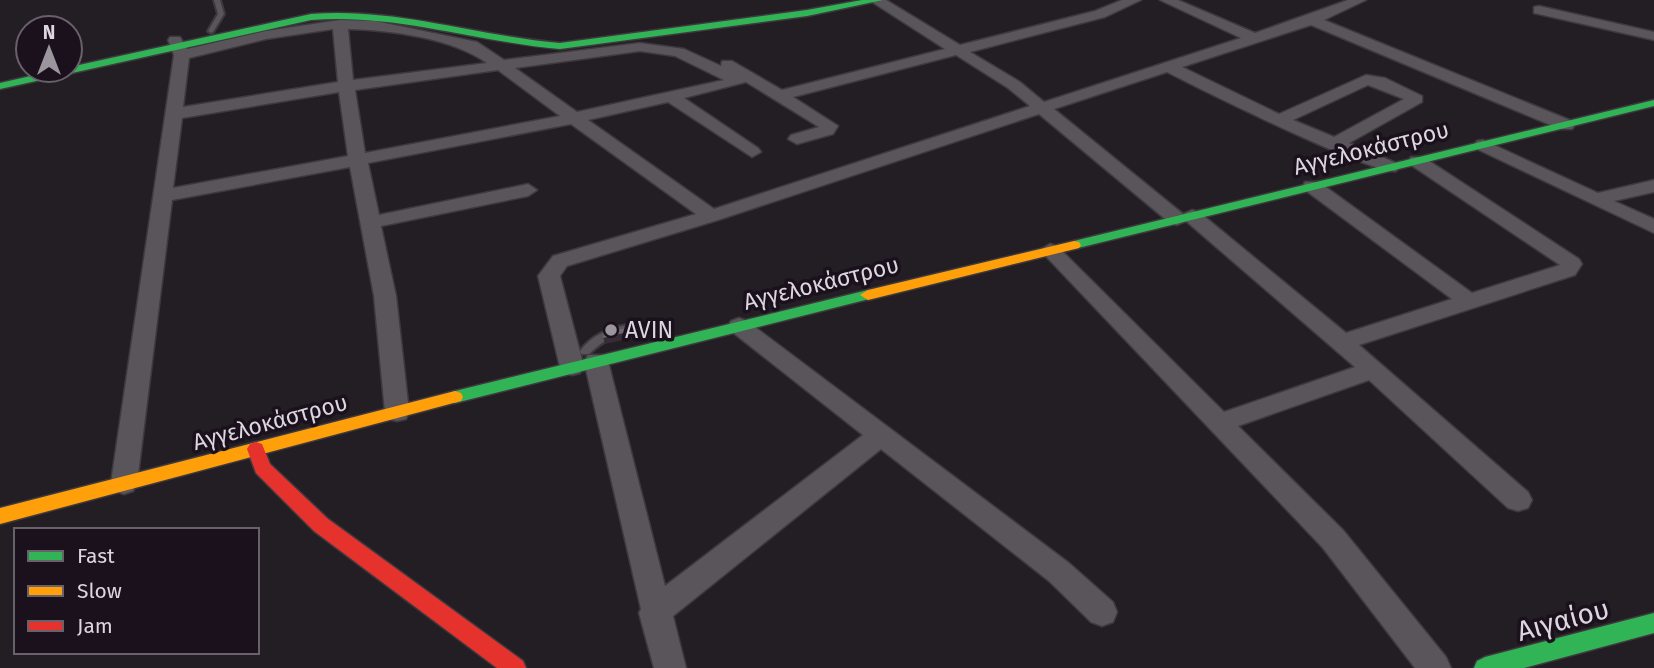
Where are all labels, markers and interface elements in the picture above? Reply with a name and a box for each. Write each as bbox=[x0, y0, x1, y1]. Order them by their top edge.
north arrow bbox=[14, 14, 84, 84]
text: N bbox=[43, 21, 55, 44]
street label: Αγγελοκάστρου bbox=[1290, 115, 1452, 181]
street label: Αγγελοκάστρου bbox=[740, 250, 902, 316]
place label: AVIN bbox=[625, 316, 673, 344]
marker: AVIN bbox=[603, 322, 619, 338]
street label: Αγγελοκάστρου bbox=[189, 388, 351, 456]
legend bbox=[14, 528, 259, 654]
text: Fast bbox=[77, 543, 115, 569]
text: Slow bbox=[77, 578, 122, 604]
street label: Αιγαίου bbox=[1513, 592, 1613, 648]
text: Jam bbox=[77, 613, 113, 639]

